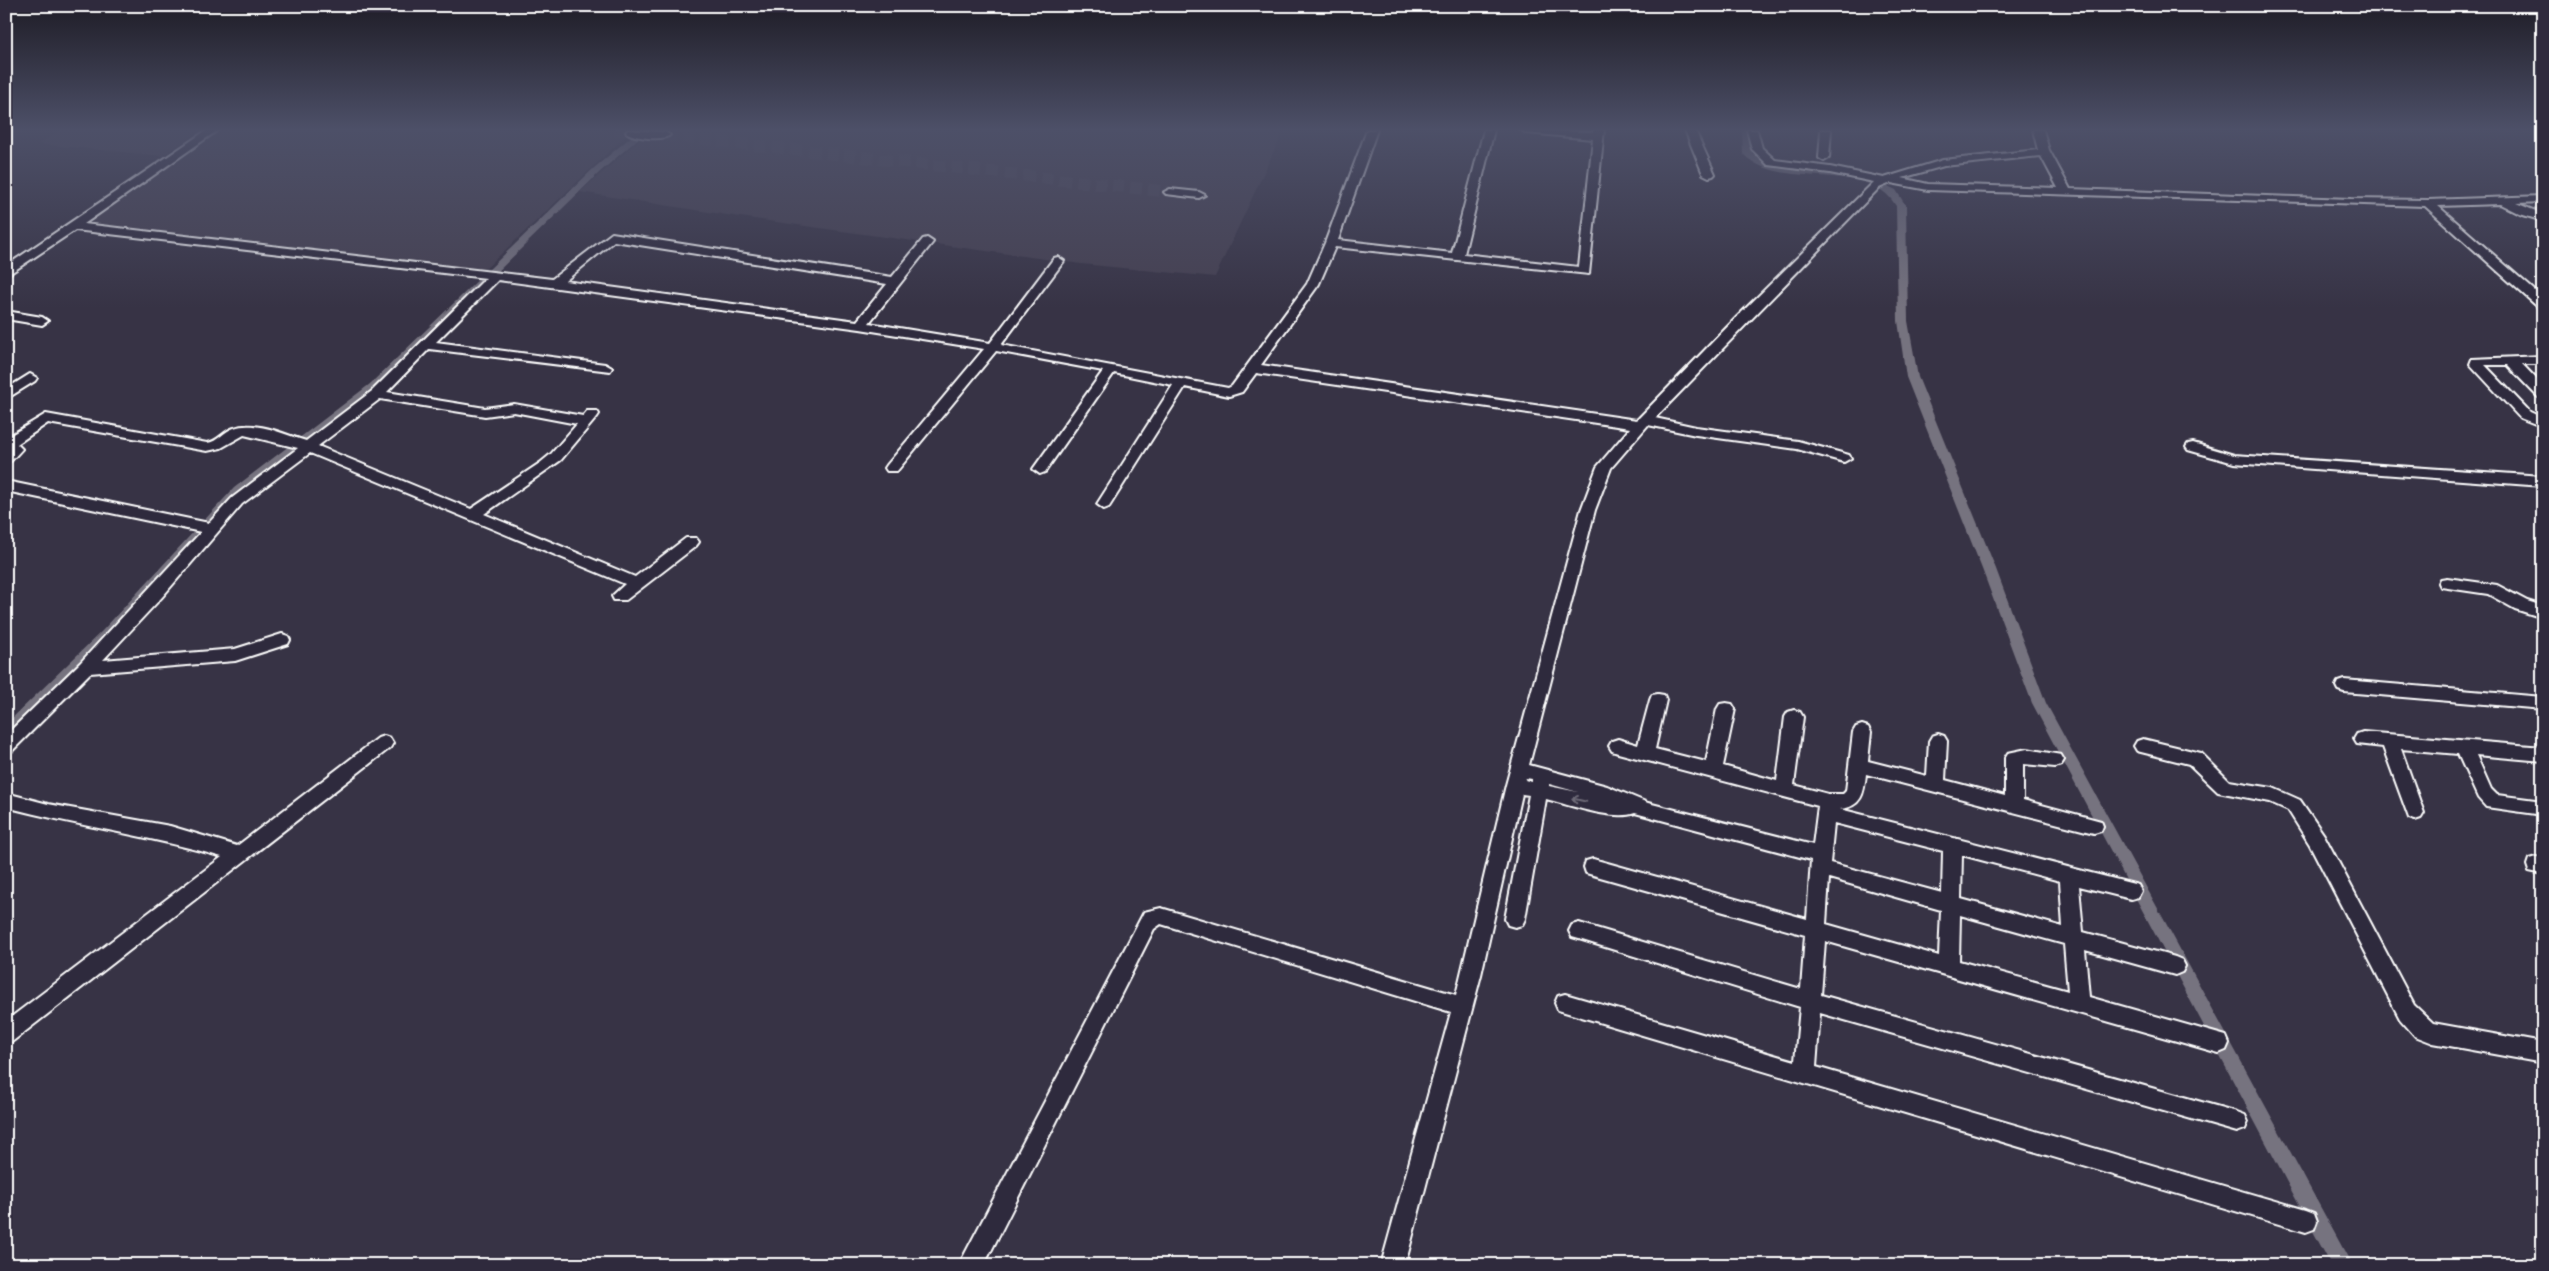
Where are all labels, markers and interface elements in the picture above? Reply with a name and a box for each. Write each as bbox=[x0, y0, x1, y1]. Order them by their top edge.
one-way arrow bbox=[1571, 795, 1587, 804]

